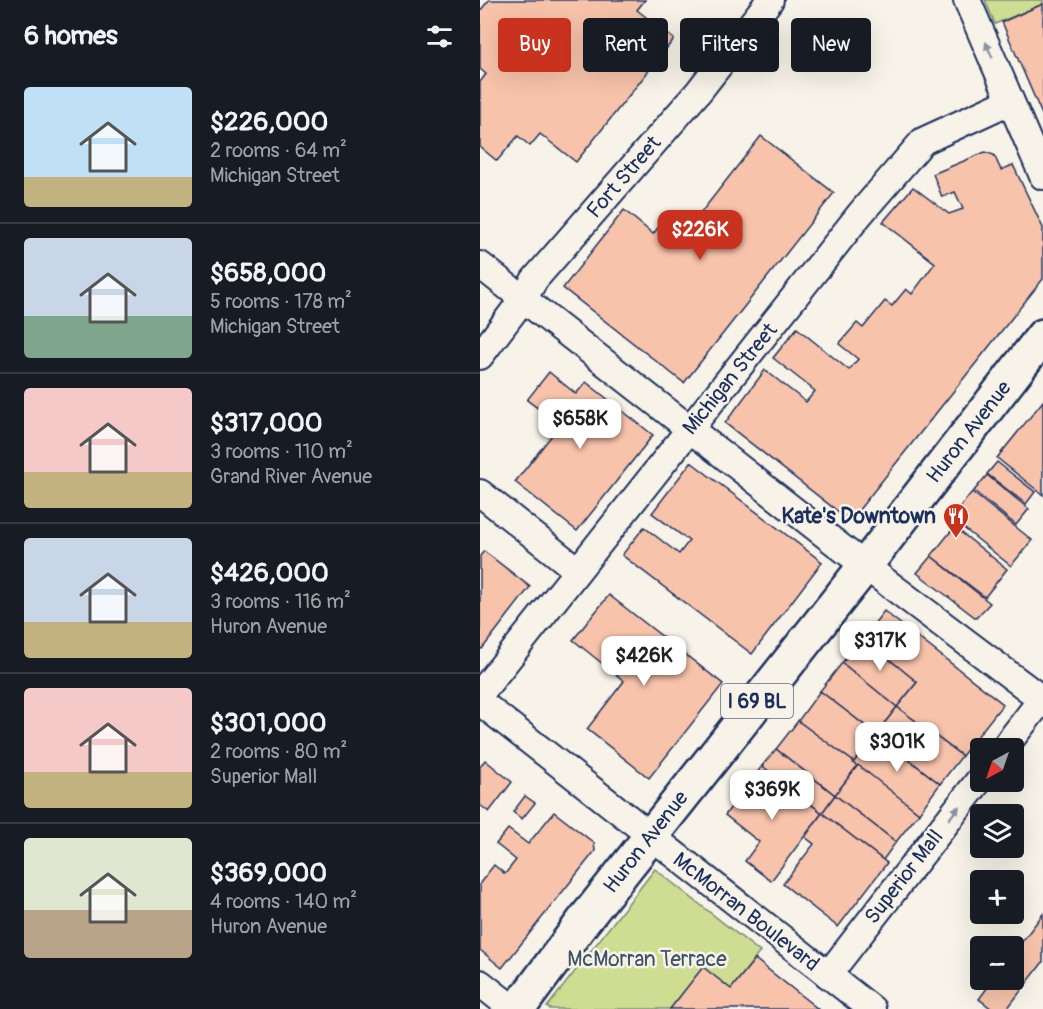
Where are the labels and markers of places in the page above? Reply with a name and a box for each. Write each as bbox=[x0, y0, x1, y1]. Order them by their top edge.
pin: $226K bbox=[658, 210, 742, 261]
pin: $658K bbox=[538, 399, 622, 450]
restaurant icon: Kate's Downtown bbox=[941, 501, 971, 539]
place label: Kate's Downtown bbox=[782, 503, 936, 530]
pin: $317K bbox=[838, 621, 922, 672]
pin: $426K bbox=[602, 636, 686, 687]
pin: $301K bbox=[855, 722, 939, 773]
pin: $369K bbox=[730, 770, 814, 821]

